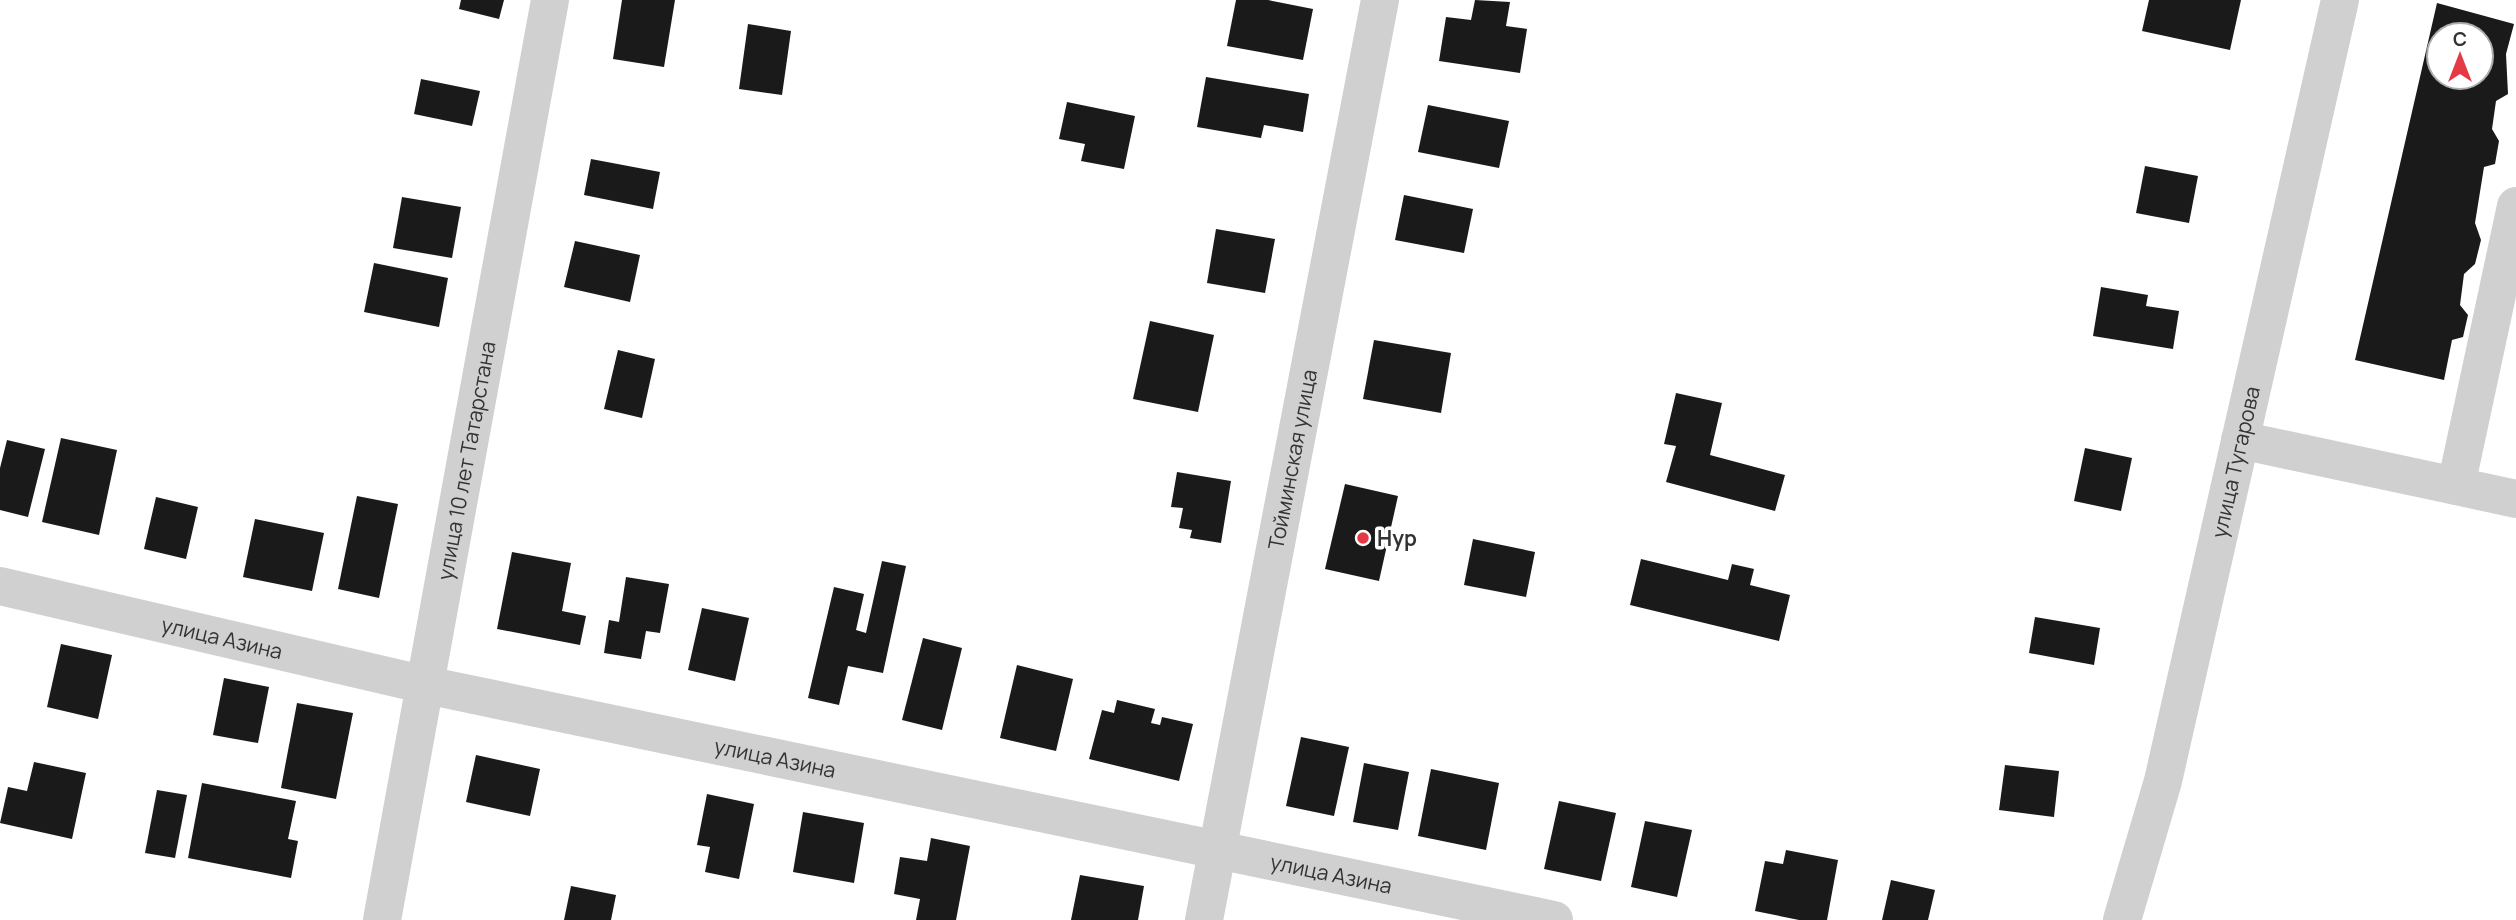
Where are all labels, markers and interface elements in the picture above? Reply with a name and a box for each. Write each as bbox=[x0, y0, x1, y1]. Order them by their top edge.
north arrow bbox=[2425, 21, 2495, 91]
text: С bbox=[2453, 26, 2467, 52]
street label: улица 10 лет Татарстана bbox=[430, 339, 501, 582]
street label: Тойминская улица bbox=[1261, 367, 1323, 552]
street label: улица Тугарова bbox=[2205, 384, 2266, 540]
place label: Нур bbox=[1377, 524, 1417, 552]
marker: Нур bbox=[1355, 530, 1371, 546]
street label: улица Азина bbox=[159, 610, 285, 665]
street label: улица Азина bbox=[712, 731, 838, 784]
street label: улица Азина bbox=[1268, 847, 1395, 900]

